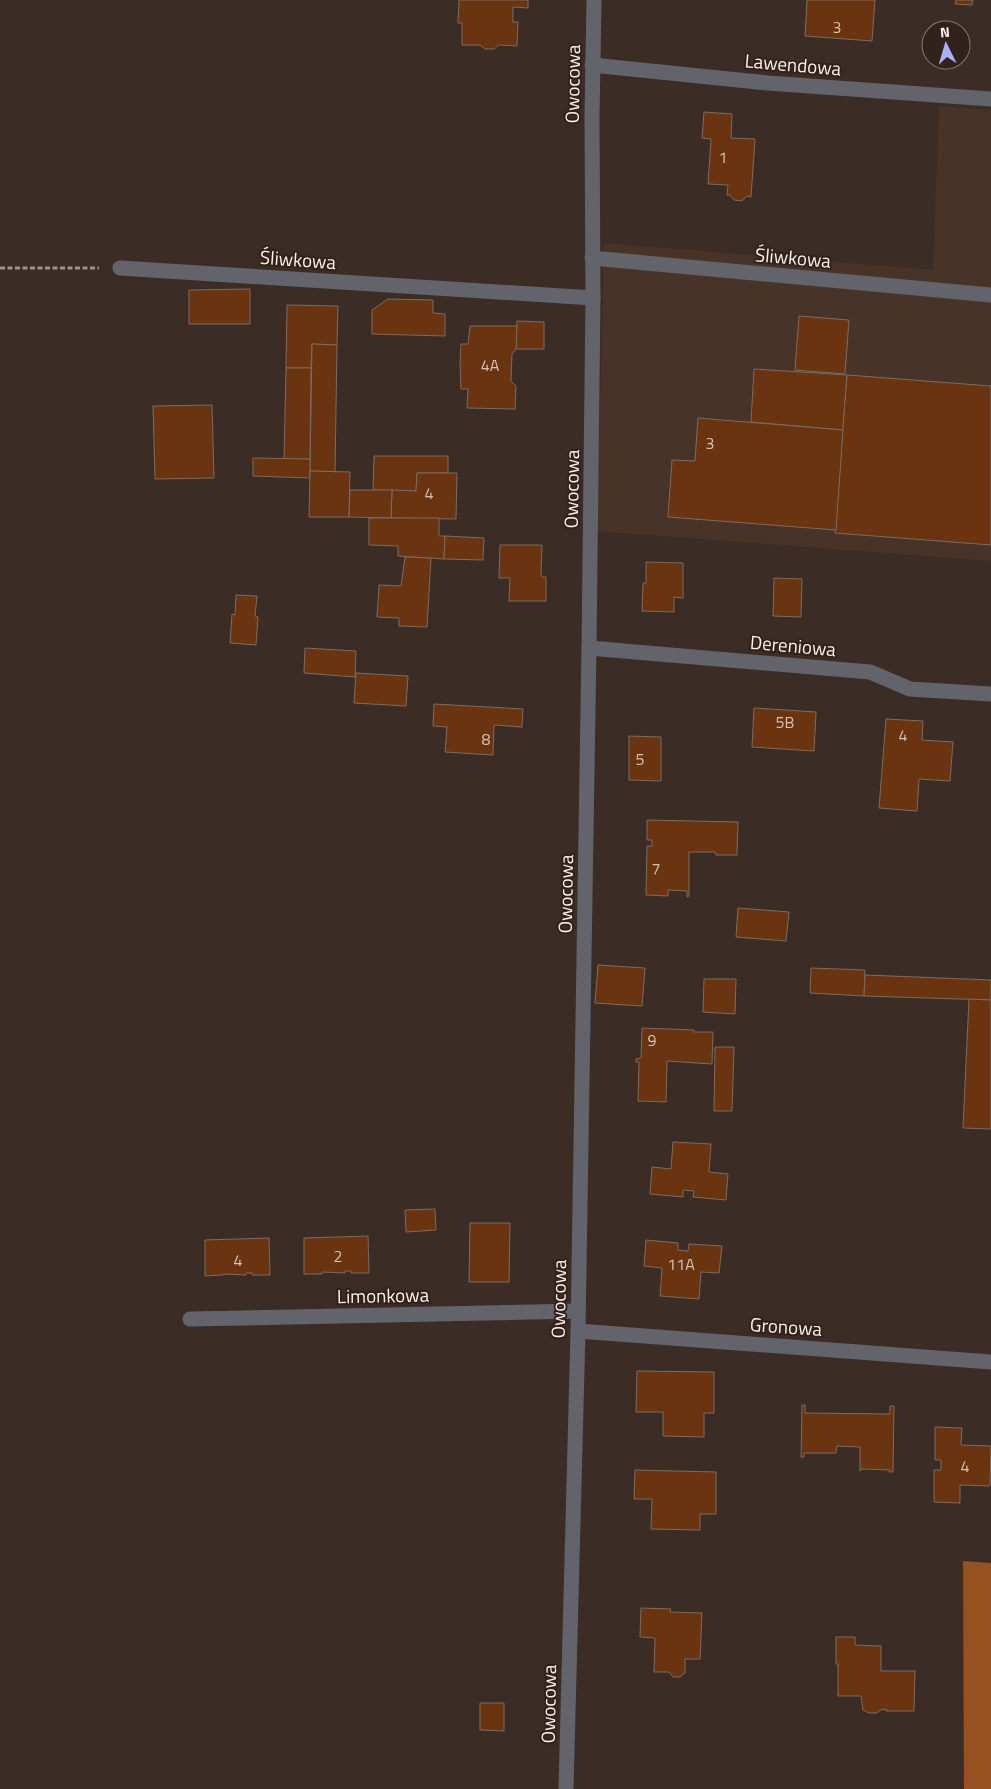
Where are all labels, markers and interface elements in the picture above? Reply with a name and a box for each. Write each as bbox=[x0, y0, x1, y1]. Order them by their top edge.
house number: 3 bbox=[833, 15, 841, 39]
north arrow bbox=[921, 20, 971, 70]
text: N bbox=[939, 21, 951, 42]
street label: Owocowa bbox=[557, 44, 587, 124]
street label: Lawendowa bbox=[744, 45, 843, 83]
house number: 1 bbox=[719, 145, 727, 169]
street label: Śliwkowa bbox=[754, 239, 833, 275]
street label: Śliwkowa bbox=[259, 242, 337, 276]
house number: 4A bbox=[481, 353, 500, 377]
house number: 3 bbox=[706, 431, 714, 455]
street label: Owocowa bbox=[556, 449, 586, 529]
house number: 4 bbox=[425, 481, 434, 505]
street label: Dereniowa bbox=[749, 627, 838, 663]
house number: 5B bbox=[776, 710, 795, 734]
house number: 4 bbox=[899, 723, 908, 747]
house number: 8 bbox=[482, 727, 491, 751]
house number: 5 bbox=[636, 747, 645, 771]
street label: Owocowa bbox=[550, 854, 580, 934]
house number: 7 bbox=[652, 856, 660, 880]
house number: 9 bbox=[648, 1028, 657, 1052]
house number: 2 bbox=[334, 1244, 342, 1268]
house number: 4 bbox=[234, 1248, 243, 1272]
house number: 11A bbox=[667, 1252, 695, 1276]
street label: Owocowa bbox=[543, 1259, 573, 1339]
street label: Limonkowa bbox=[337, 1280, 430, 1310]
street label: Gronowa bbox=[749, 1309, 823, 1343]
house number: 4 bbox=[961, 1454, 970, 1478]
street label: Owocowa bbox=[533, 1664, 563, 1744]

